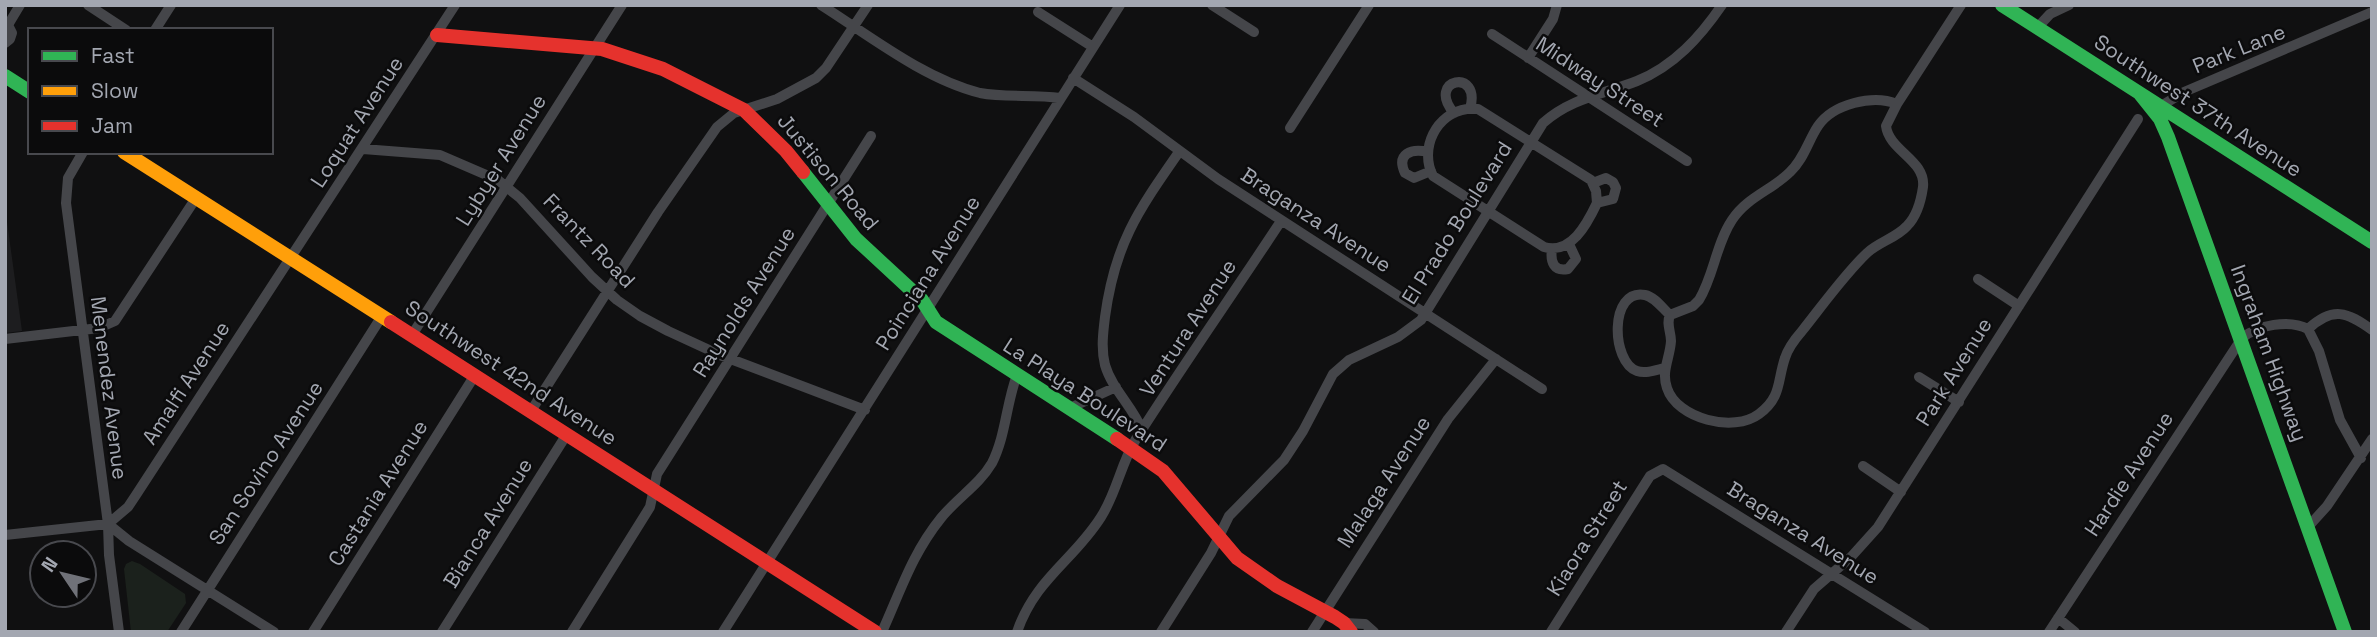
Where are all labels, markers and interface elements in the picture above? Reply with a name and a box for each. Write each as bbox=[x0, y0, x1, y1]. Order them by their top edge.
street label: Park Lane bbox=[2188, 18, 2289, 79]
legend bbox=[28, 28, 273, 154]
street label: Southwest 37th Avenue bbox=[2089, 28, 2307, 183]
street label: Midway Street bbox=[1531, 30, 1670, 133]
text: Fast bbox=[91, 42, 135, 69]
street label: Loquat Avenue bbox=[304, 51, 409, 192]
text: Slow bbox=[91, 77, 139, 104]
street label: Lybyer Avenue bbox=[449, 89, 552, 231]
street label: Justison Road bbox=[772, 108, 885, 236]
text: Jam bbox=[91, 112, 133, 139]
street label: El Prado Boulevard bbox=[1396, 136, 1518, 309]
street label: Braganza Avenue bbox=[1236, 161, 1397, 278]
street label: Frantz Road bbox=[538, 188, 641, 294]
street label: Poinciana Avenue bbox=[869, 190, 986, 355]
street label: Raynolds Avenue bbox=[686, 221, 801, 382]
street label: Ventura Avenue bbox=[1133, 254, 1242, 402]
street label: Ingraham Highway bbox=[2225, 261, 2314, 445]
street label: Southwest 42nd Avenue bbox=[400, 294, 622, 451]
street label: Menendez Avenue bbox=[85, 295, 134, 481]
street label: Park Avenue bbox=[1910, 312, 1998, 431]
street label: Amalfi Avenue bbox=[136, 316, 235, 450]
street label: La Playa Boulevard bbox=[998, 332, 1172, 458]
street label: San Sovino Avenue bbox=[202, 376, 329, 550]
street label: Hardie Avenue bbox=[2078, 406, 2179, 541]
street label: Malaga Avenue bbox=[1331, 411, 1436, 553]
street label: Castania Avenue bbox=[322, 415, 433, 571]
street label: Bianca Avenue bbox=[437, 453, 538, 593]
street label: Kiaora Street bbox=[1540, 475, 1633, 601]
street label: Braganza Avenue bbox=[1722, 475, 1884, 590]
north arrow bbox=[28, 539, 98, 609]
text: N bbox=[36, 552, 63, 577]

